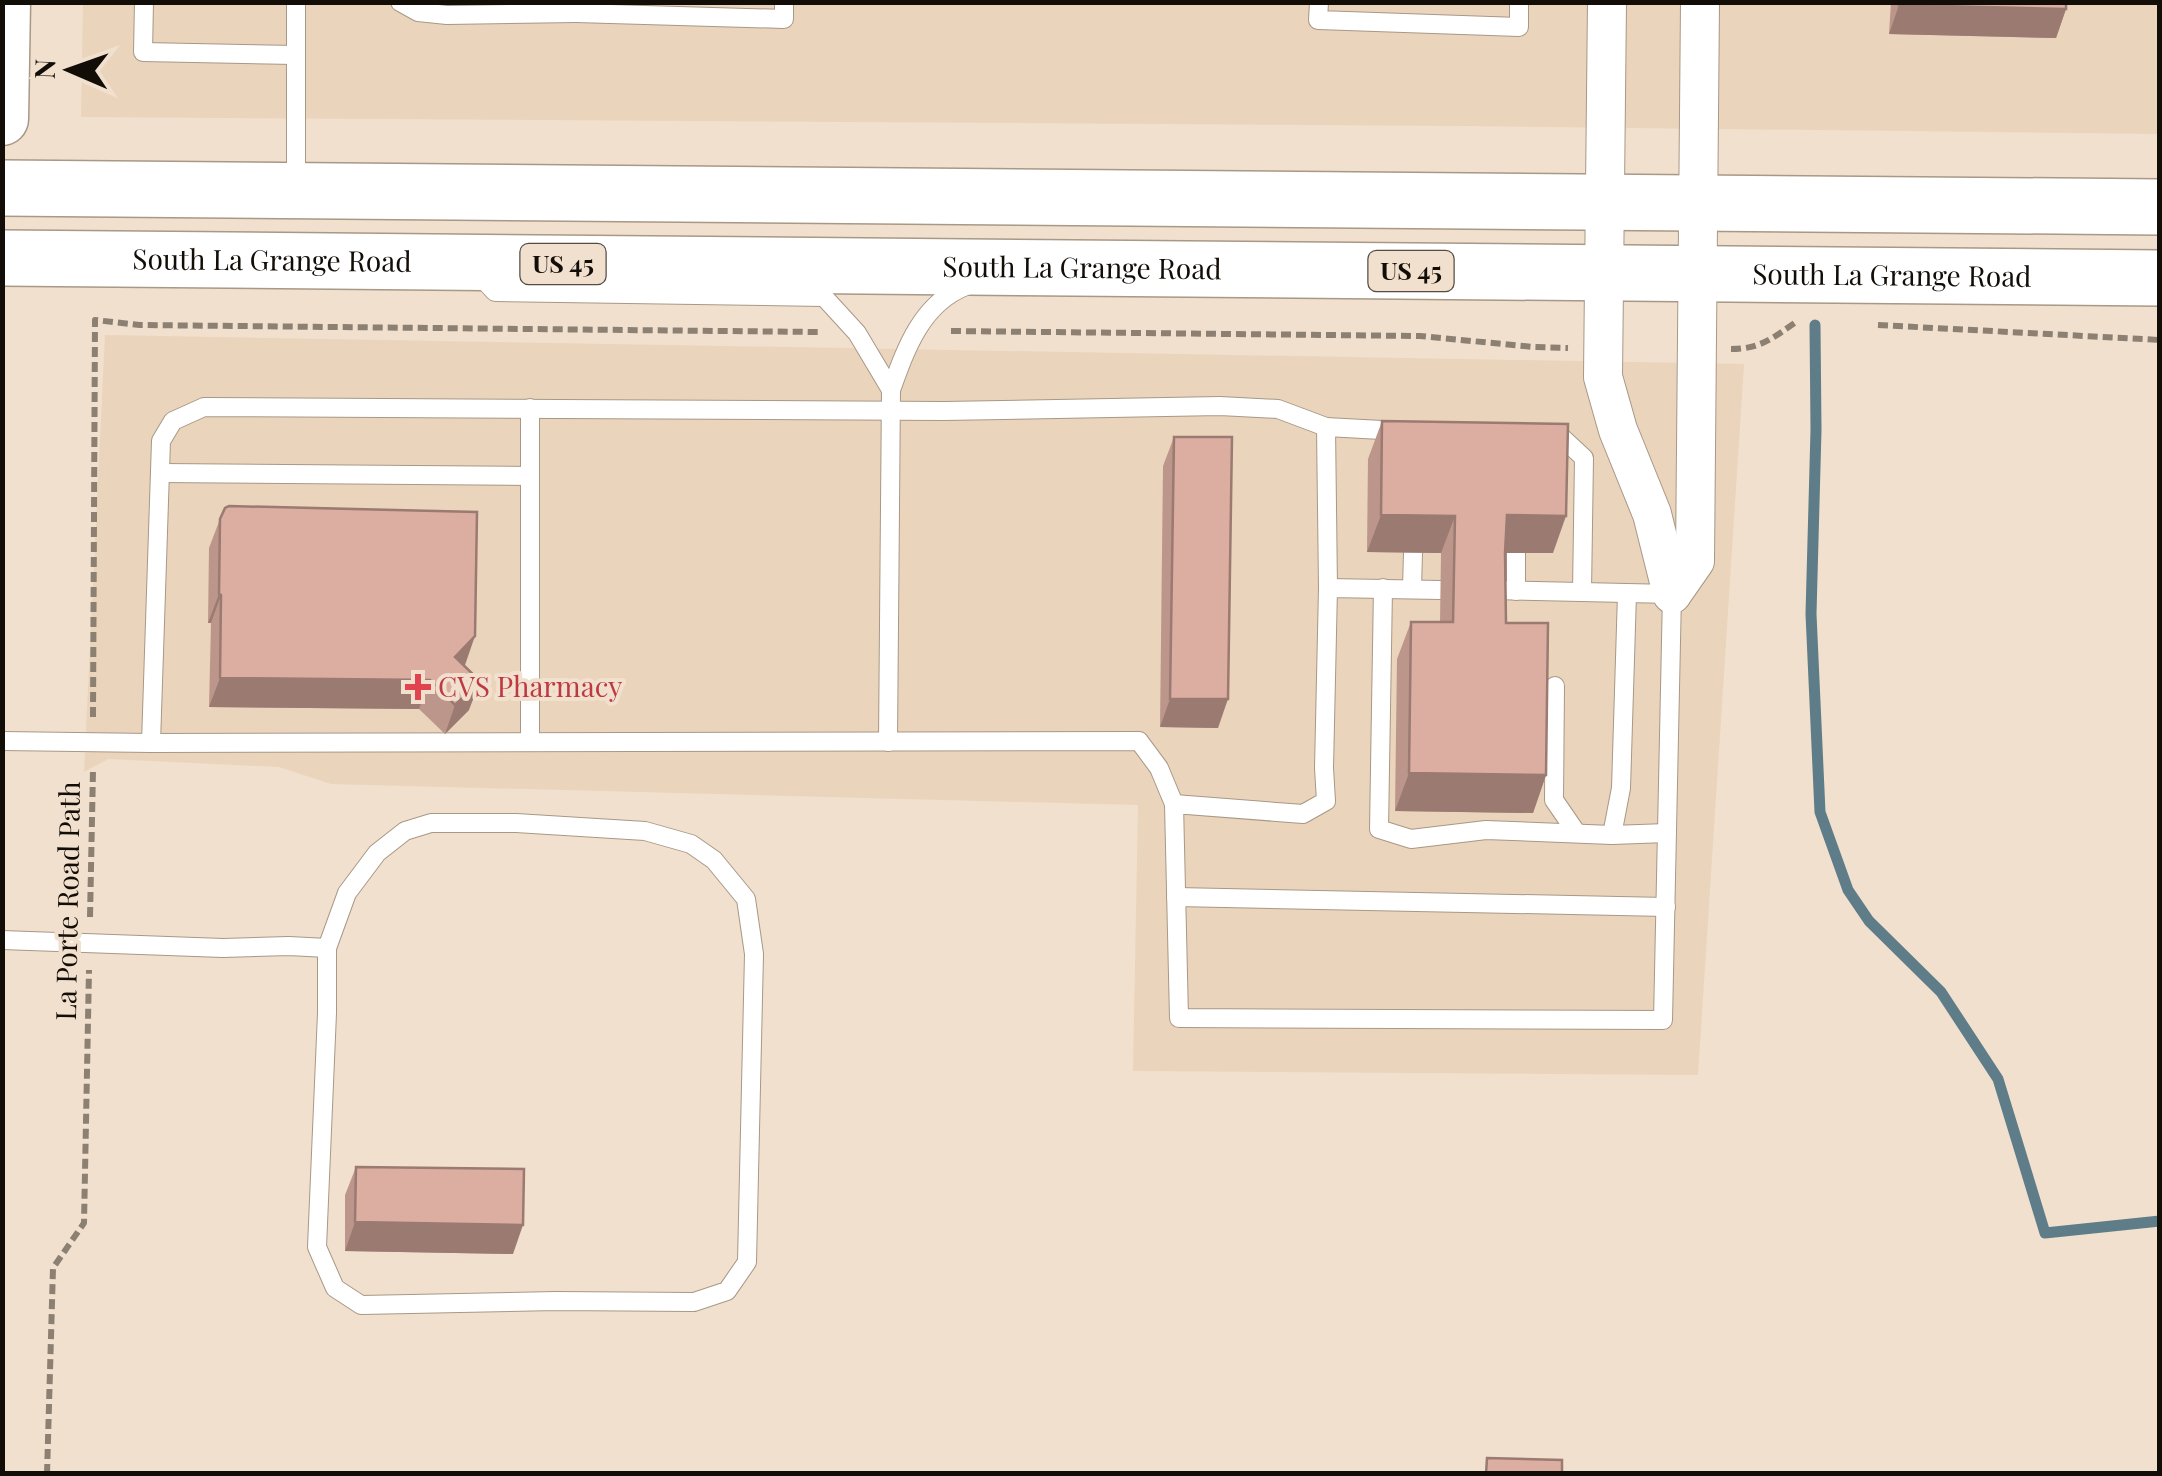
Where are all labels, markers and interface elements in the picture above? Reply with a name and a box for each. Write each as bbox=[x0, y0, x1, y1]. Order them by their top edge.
north arrow bbox=[20, 20, 120, 120]
text: N bbox=[25, 58, 62, 80]
street label: South La Grange Road bbox=[132, 239, 412, 279]
road number: US 45 bbox=[520, 244, 606, 284]
street label: South La Grange Road bbox=[942, 247, 1222, 286]
road number: US 45 bbox=[1368, 251, 1454, 291]
street label: South La Grange Road bbox=[1752, 254, 2032, 294]
place label: CVS Pharmacy bbox=[438, 667, 622, 704]
marker: CVS Pharmacy bbox=[407, 676, 429, 698]
street label: La Porte Road Path bbox=[46, 781, 87, 1021]

